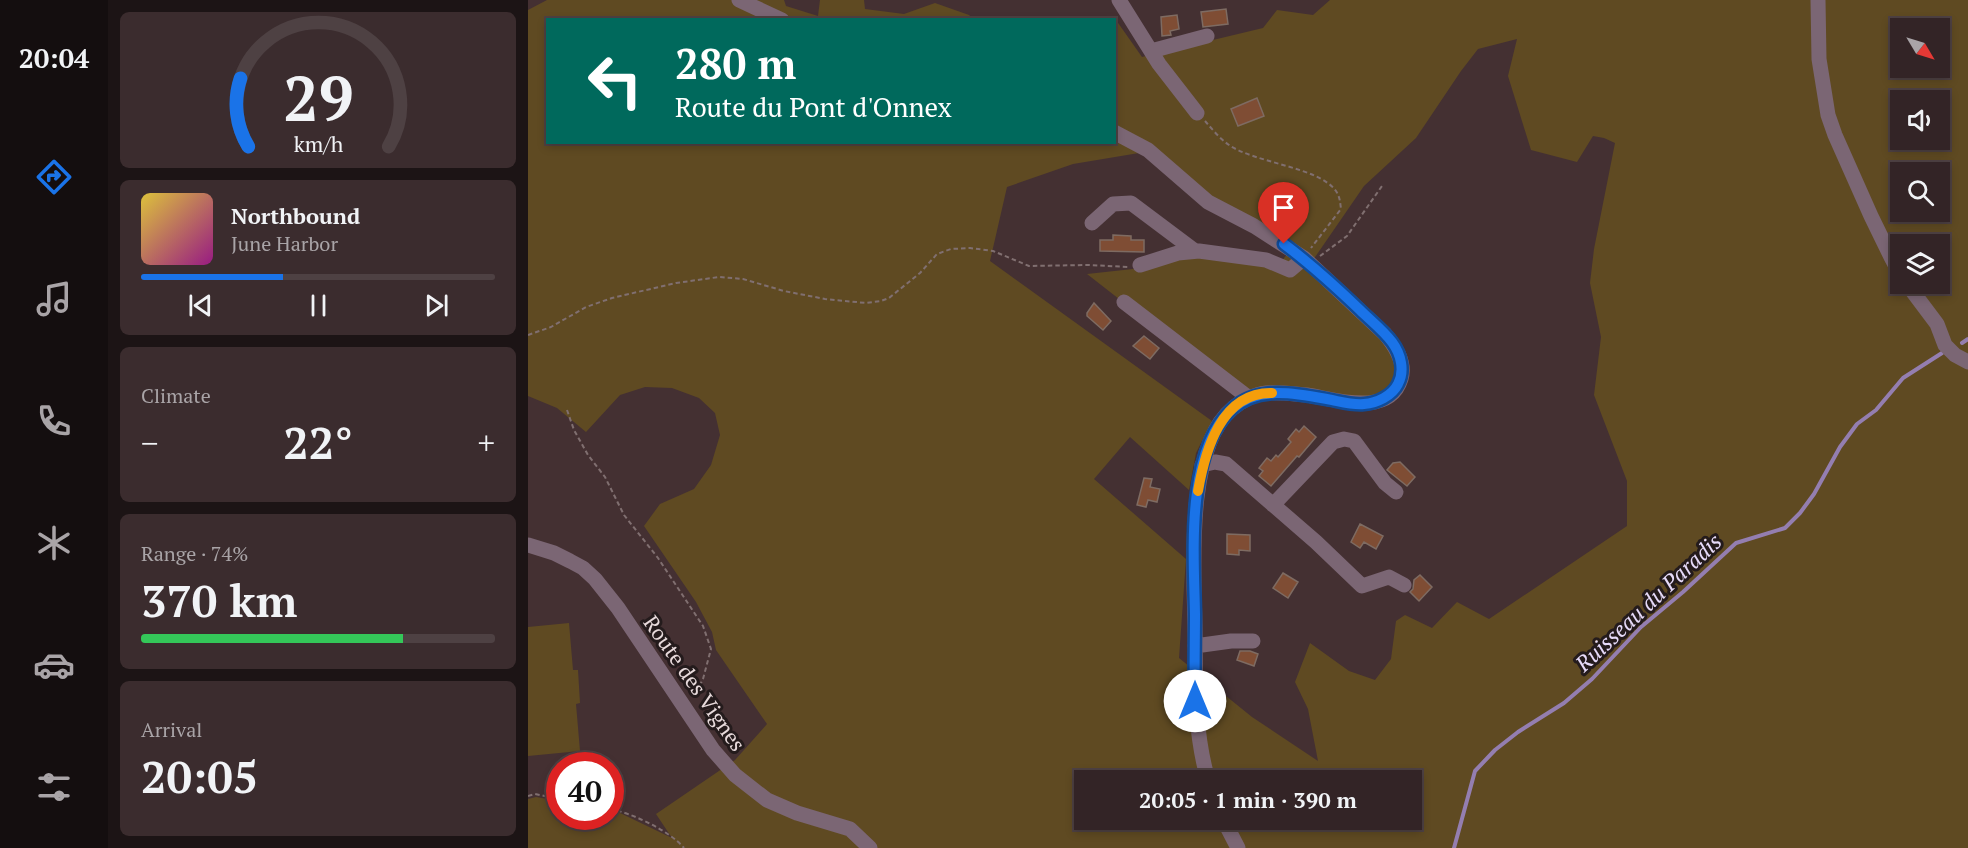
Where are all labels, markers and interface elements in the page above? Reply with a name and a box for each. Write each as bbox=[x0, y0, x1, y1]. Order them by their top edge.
north arrow bbox=[1890, 18, 1950, 78]
map controls bbox=[1890, 18, 1950, 294]
text: 280 m bbox=[675, 35, 796, 91]
text: 20:04 bbox=[19, 40, 89, 76]
icon: left bbox=[576, 42, 654, 120]
text: 29 bbox=[283, 56, 353, 139]
text: Route du Pont d'Onnex bbox=[675, 89, 952, 125]
button: sound bbox=[1890, 90, 1950, 150]
text: km/h bbox=[293, 130, 343, 158]
icon: directions bbox=[33, 156, 75, 198]
button: search bbox=[1890, 162, 1950, 222]
pin bbox=[1258, 182, 1309, 244]
icon: arrive bbox=[1267, 191, 1300, 224]
text: Northbound bbox=[231, 201, 360, 230]
text: June Harbor bbox=[231, 230, 338, 257]
button: layers bbox=[1890, 234, 1950, 294]
icon: music bbox=[33, 278, 75, 320]
icon: previous bbox=[184, 289, 217, 322]
icon: pause bbox=[302, 289, 335, 322]
icon: next bbox=[420, 289, 453, 322]
text: Climate bbox=[141, 382, 211, 409]
icon: phone bbox=[33, 400, 75, 442]
text: 22° bbox=[283, 412, 353, 472]
text: − bbox=[141, 421, 159, 464]
text: + bbox=[477, 421, 495, 464]
icon: climate bbox=[33, 522, 75, 564]
water label: Ruisseau du Paradis bbox=[1568, 527, 1727, 678]
text: Range · 74% bbox=[141, 540, 248, 567]
text: 370 km bbox=[141, 570, 297, 630]
street label: Route des Vignes bbox=[638, 610, 752, 756]
icon: car bbox=[33, 644, 75, 686]
position arrow bbox=[1163, 669, 1227, 733]
text: Arrival bbox=[141, 716, 202, 743]
text: 20:05 bbox=[141, 746, 258, 806]
speed limit sign: 40 bbox=[546, 752, 624, 830]
icon: filters bbox=[33, 766, 75, 808]
text: 20:05 · 1 min · 390 m bbox=[1139, 785, 1357, 814]

